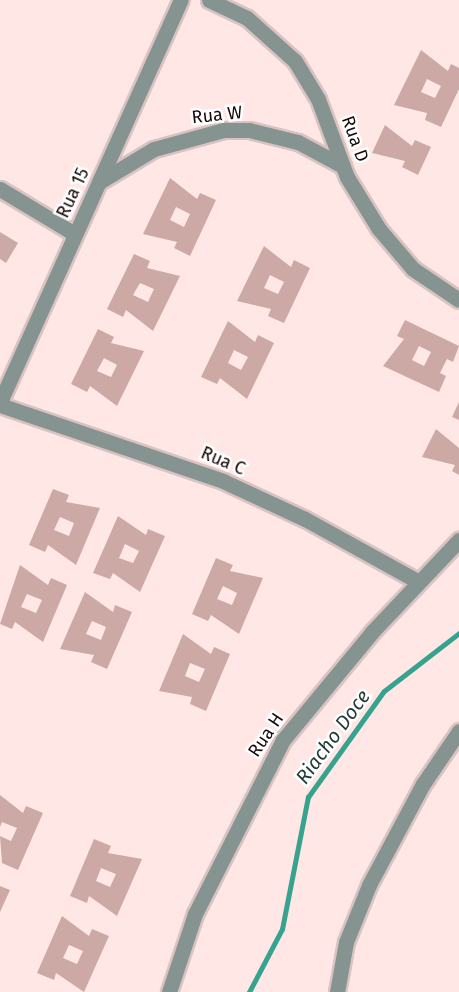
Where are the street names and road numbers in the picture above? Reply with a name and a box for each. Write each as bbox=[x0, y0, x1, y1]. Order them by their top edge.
street label: Rua W bbox=[191, 102, 243, 128]
street label: Rua D bbox=[337, 113, 373, 165]
street label: Rua 15 bbox=[52, 165, 94, 221]
street label: Rua C bbox=[198, 442, 248, 480]
street label: Rua H bbox=[244, 709, 288, 761]

